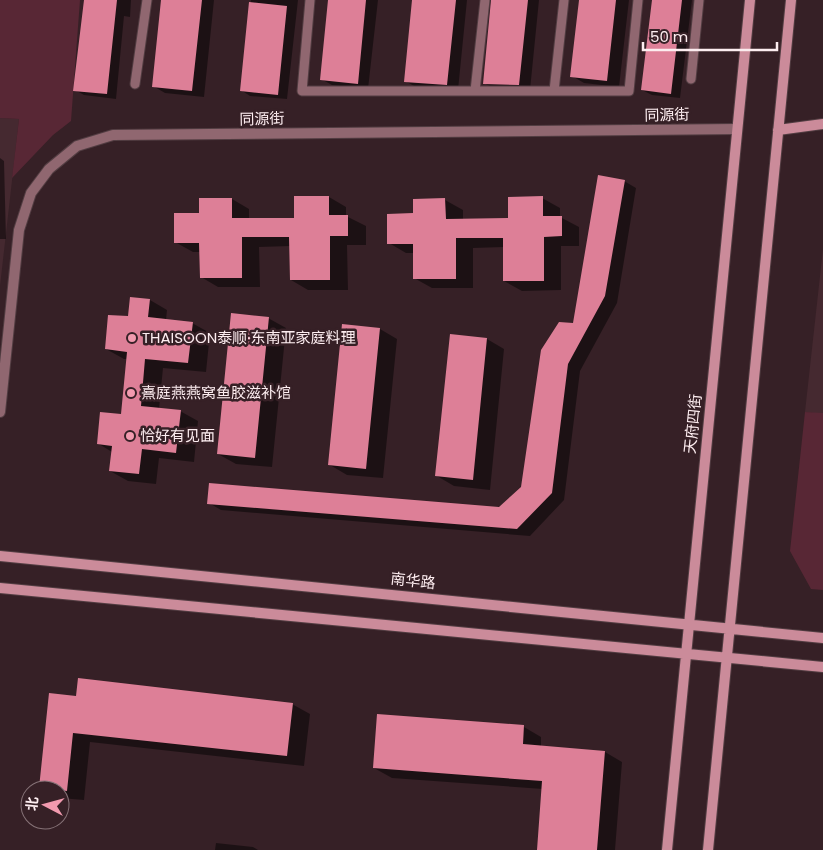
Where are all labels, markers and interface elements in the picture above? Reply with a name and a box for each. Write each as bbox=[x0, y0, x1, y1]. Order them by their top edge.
scale bar bbox=[643, 20, 777, 52]
text: 50 m bbox=[650, 26, 688, 47]
street label: 同源街 bbox=[644, 104, 690, 125]
street label: 同源街 bbox=[239, 108, 285, 129]
place label: THAISOON泰顺·东南亚家庭料理 bbox=[142, 327, 355, 348]
marker: THAISOON泰顺·东南亚家庭料理 bbox=[126, 332, 138, 344]
place label: 熹庭燕燕窝鱼胶滋补馆 bbox=[141, 382, 291, 403]
marker: 熹庭燕燕窝鱼胶滋补馆 bbox=[125, 387, 137, 399]
street label: 天府四街 bbox=[679, 393, 706, 455]
place label: 恰好有见面 bbox=[140, 425, 215, 446]
marker: 恰好有见面 bbox=[124, 430, 136, 442]
street label: 南华路 bbox=[390, 568, 437, 593]
north arrow bbox=[20, 780, 70, 830]
text: 北 bbox=[21, 796, 43, 812]

